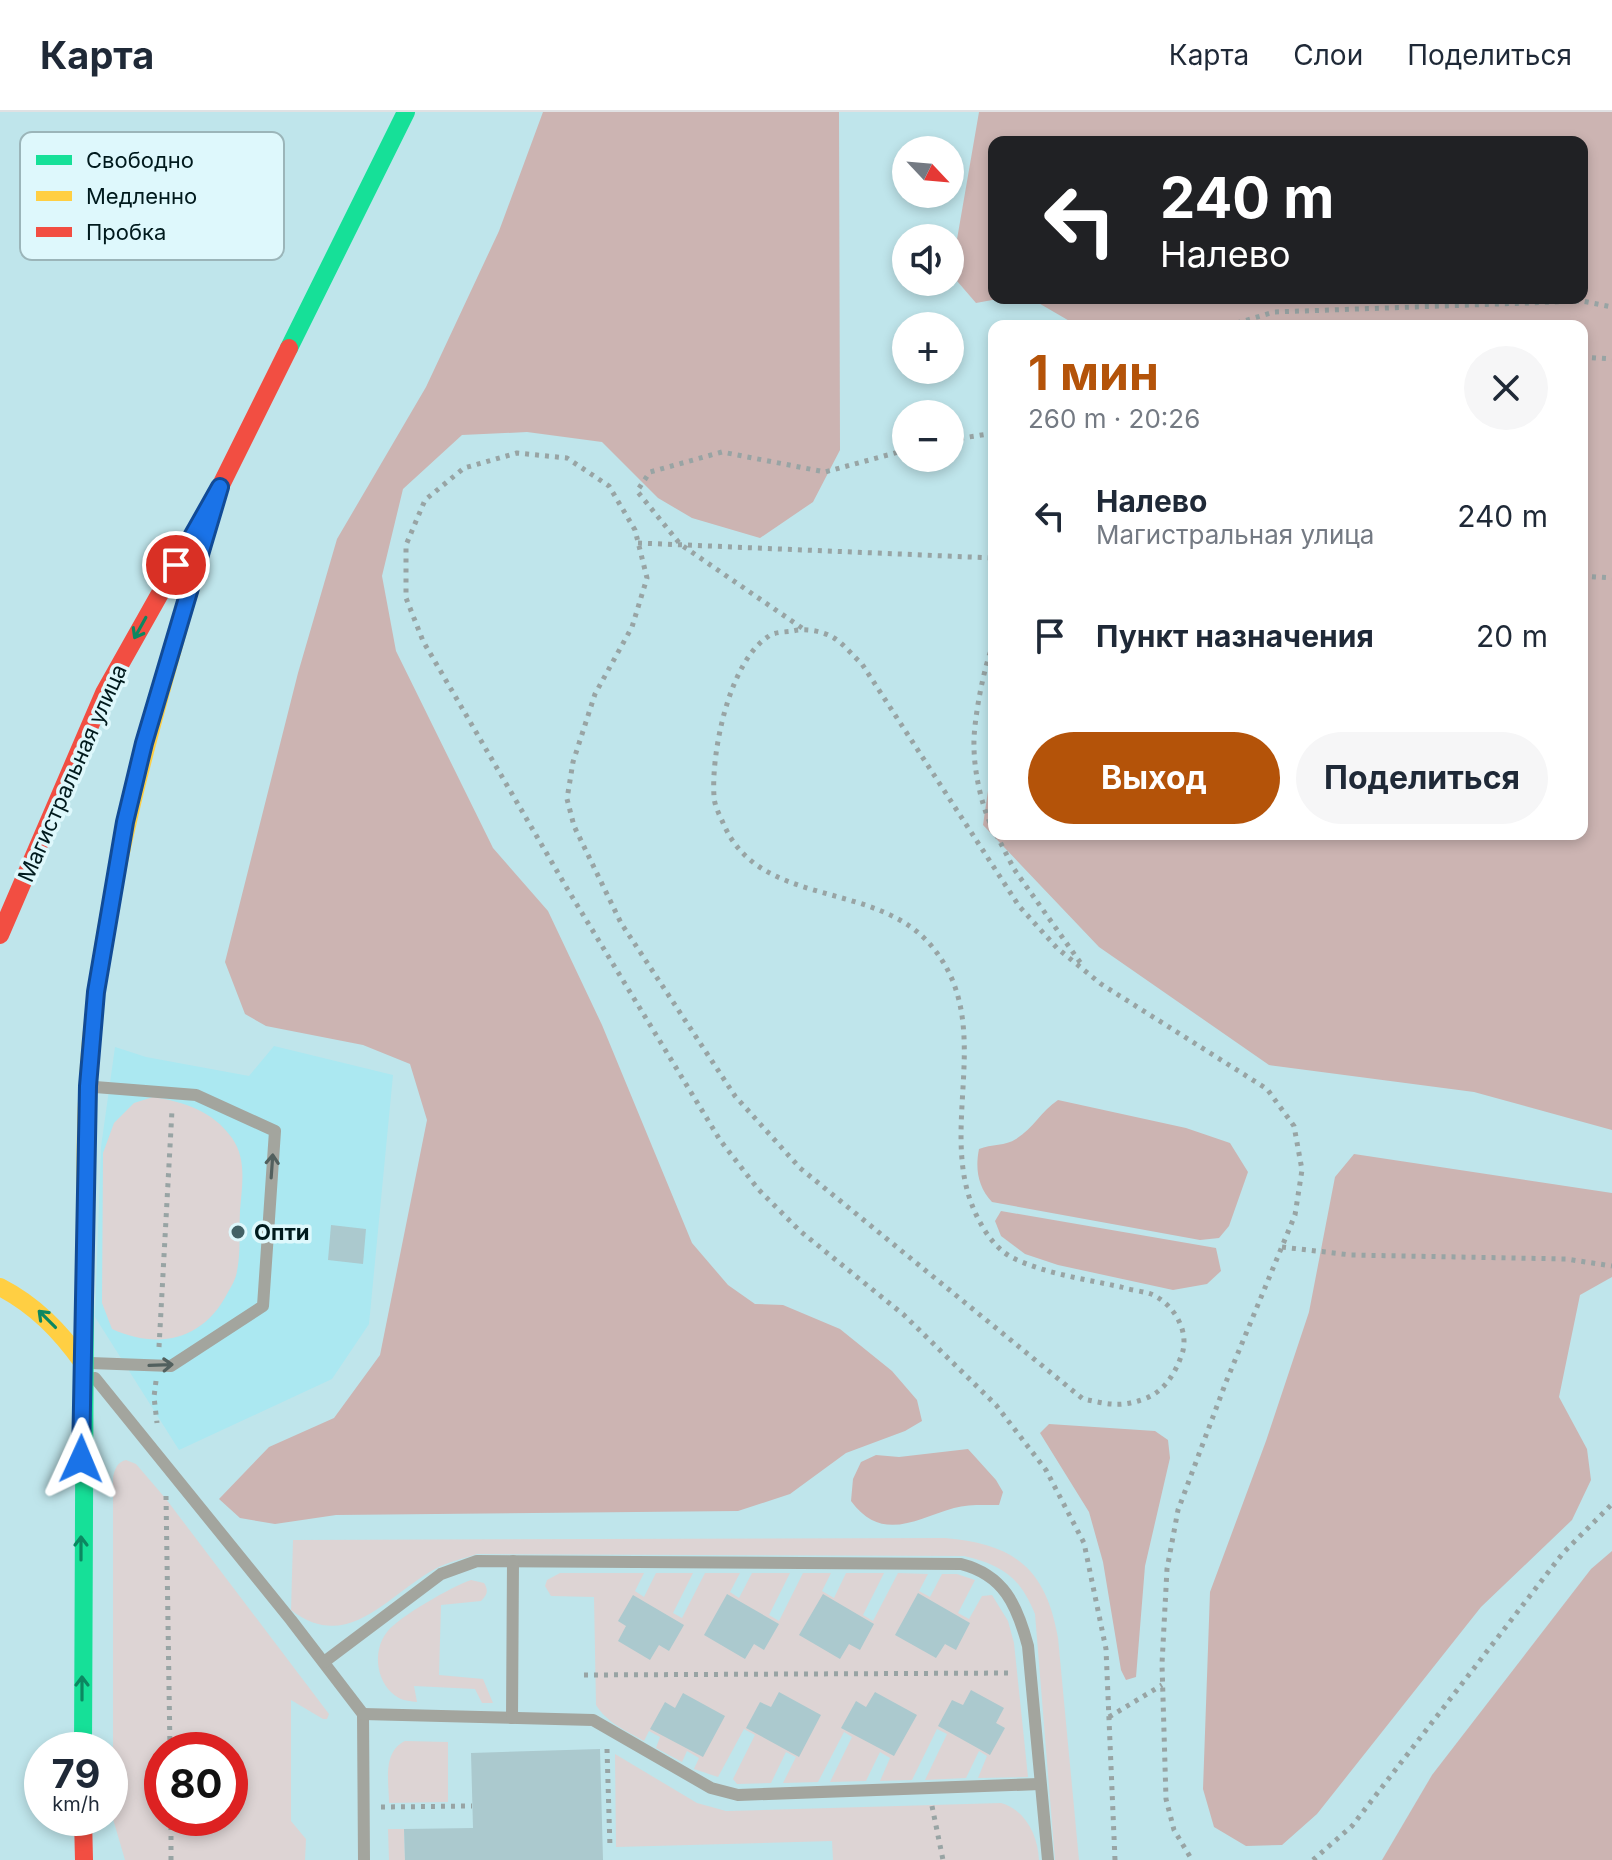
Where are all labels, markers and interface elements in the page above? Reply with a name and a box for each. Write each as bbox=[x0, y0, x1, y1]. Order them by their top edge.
text: Карта bbox=[40, 32, 154, 78]
text: Карта bbox=[1169, 38, 1249, 72]
text: Слои bbox=[1293, 38, 1363, 72]
text: Поделиться bbox=[1407, 38, 1572, 72]
legend bbox=[20, 132, 284, 260]
north arrow bbox=[892, 136, 964, 208]
map controls bbox=[892, 136, 964, 472]
text: Свободно bbox=[86, 147, 194, 173]
text: 240 m bbox=[1160, 164, 1334, 232]
icon: left bbox=[1028, 168, 1132, 272]
text: Медленно bbox=[86, 183, 197, 209]
text: Пробка bbox=[86, 219, 166, 245]
button: sound bbox=[892, 224, 964, 296]
text: Налево bbox=[1160, 232, 1291, 276]
button: + bbox=[892, 312, 964, 384]
text: 1 мин bbox=[1028, 343, 1159, 402]
button: close bbox=[1464, 346, 1548, 430]
button: − bbox=[892, 400, 964, 472]
text: 260 m · 20:26 bbox=[1028, 403, 1200, 434]
text: Налево bbox=[1096, 483, 1208, 519]
icon: left bbox=[1028, 494, 1072, 538]
text: 240 m bbox=[1457, 498, 1548, 534]
text: Магистральная улица bbox=[1096, 519, 1374, 550]
pin bbox=[142, 531, 210, 599]
icon: arrive bbox=[154, 543, 198, 587]
icon: arrive bbox=[1028, 614, 1072, 658]
one-way arrow bbox=[132, 616, 147, 640]
text: Пункт назначения bbox=[1096, 618, 1374, 654]
text: 20 m bbox=[1476, 618, 1548, 654]
street label: Магистральная улица bbox=[12, 660, 132, 886]
button: Выход bbox=[1028, 732, 1280, 824]
button: Поделиться bbox=[1296, 732, 1548, 824]
one-way arrow bbox=[265, 1153, 280, 1180]
place label: Опти bbox=[254, 1219, 310, 1245]
marker: Опти bbox=[229, 1223, 247, 1241]
one-way arrow bbox=[38, 1310, 57, 1329]
one-way arrow bbox=[147, 1357, 173, 1372]
position arrow bbox=[39, 1417, 123, 1501]
one-way arrow bbox=[73, 1535, 89, 1562]
one-way arrow bbox=[74, 1675, 90, 1702]
speed limit sign: 80 bbox=[144, 1732, 248, 1836]
text: 79 bbox=[52, 1749, 100, 1798]
text: km/h bbox=[52, 1792, 100, 1816]

